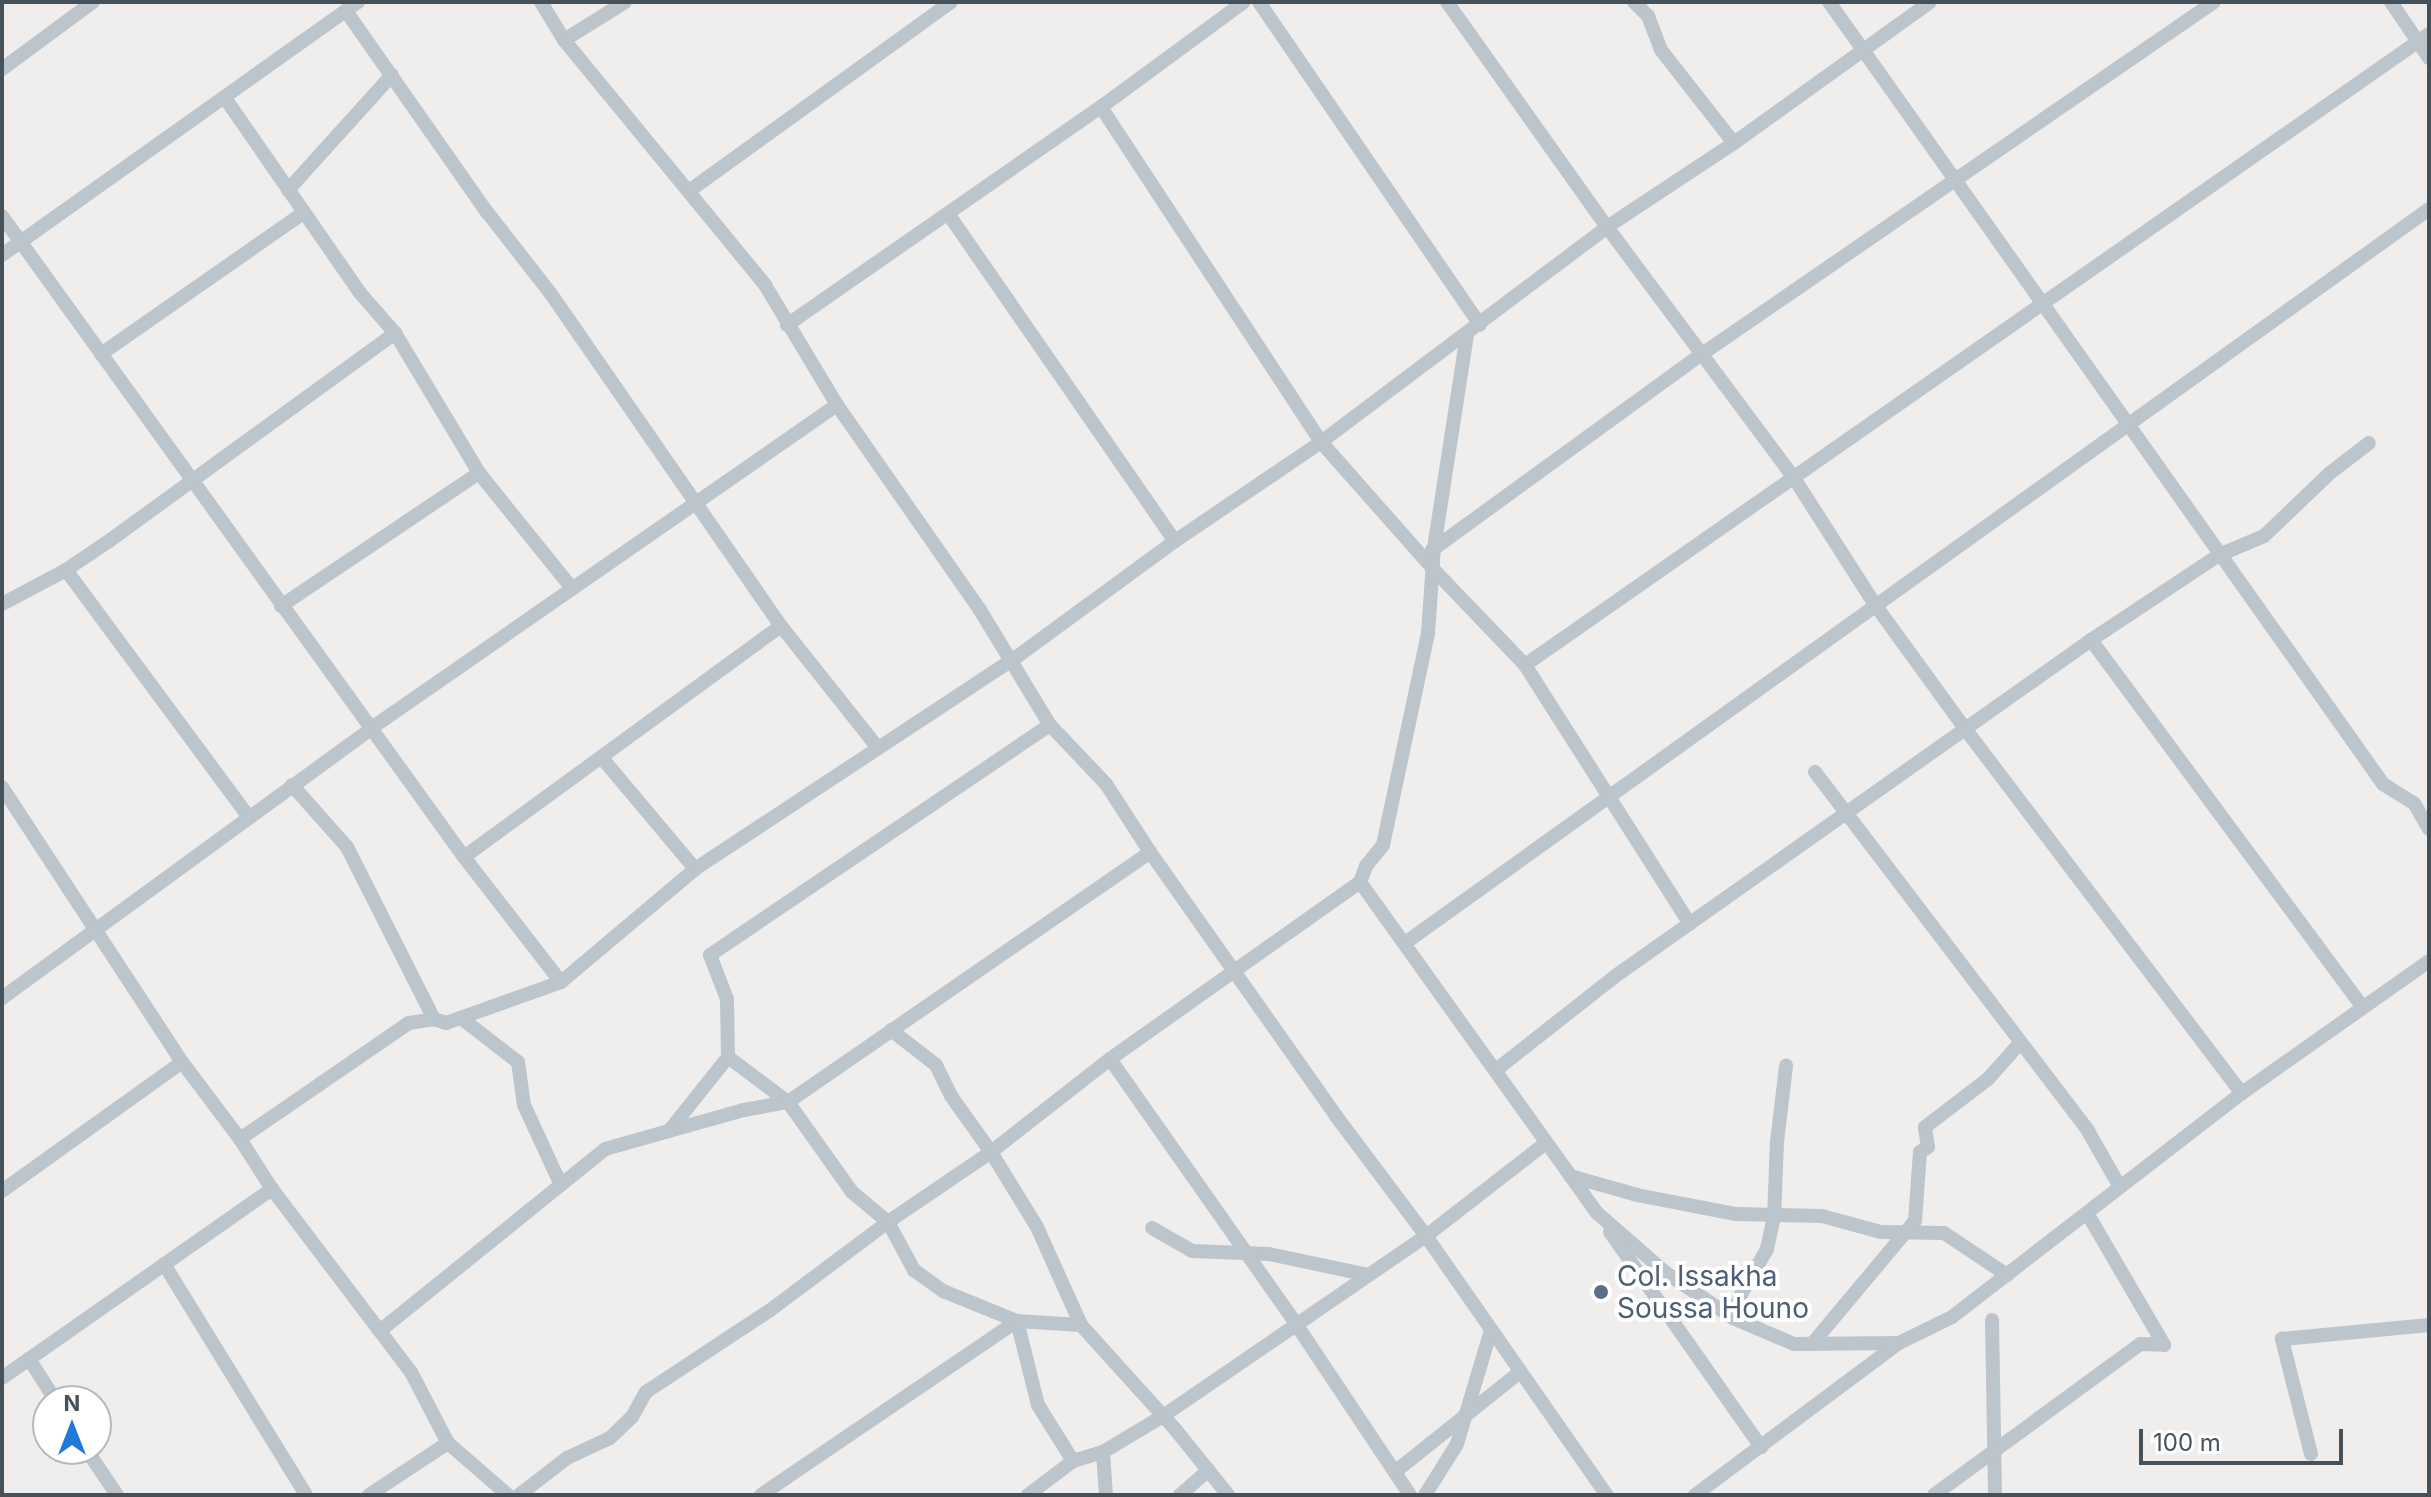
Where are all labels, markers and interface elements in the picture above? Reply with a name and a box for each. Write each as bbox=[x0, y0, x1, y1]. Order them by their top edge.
place label: Col. Issakha Soussa Houno bbox=[1617, 1259, 1809, 1325]
marker: Col. Issakha Soussa Houno bbox=[1592, 1283, 1610, 1301]
north arrow bbox=[32, 1385, 112, 1465]
text: N bbox=[64, 1390, 80, 1416]
scale bar bbox=[2143, 1413, 2347, 1463]
text: 100 m bbox=[2153, 1428, 2221, 1457]

